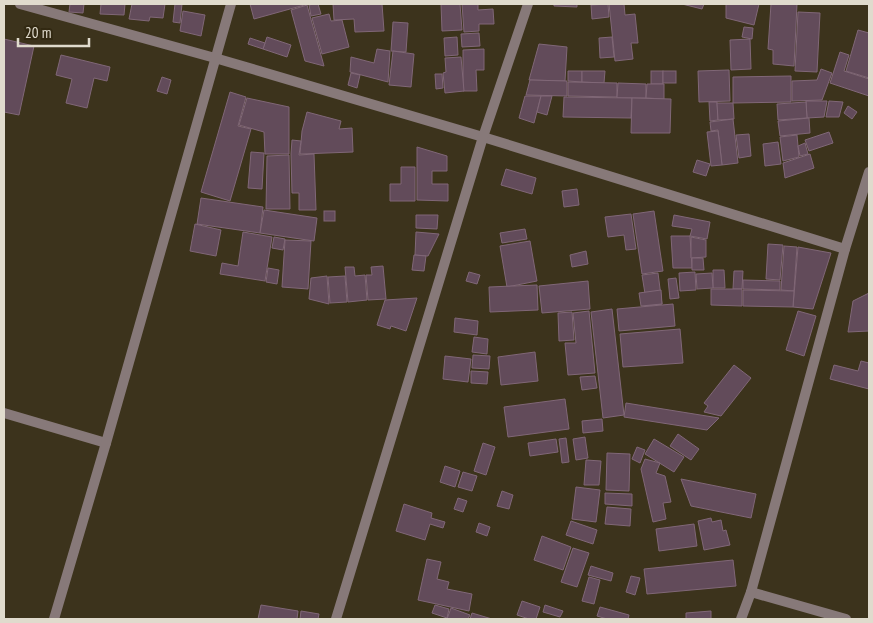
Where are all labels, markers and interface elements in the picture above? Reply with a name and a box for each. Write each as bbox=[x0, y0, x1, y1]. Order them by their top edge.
scale bar bbox=[18, 15, 89, 47]
text: 20 m bbox=[25, 23, 51, 42]

